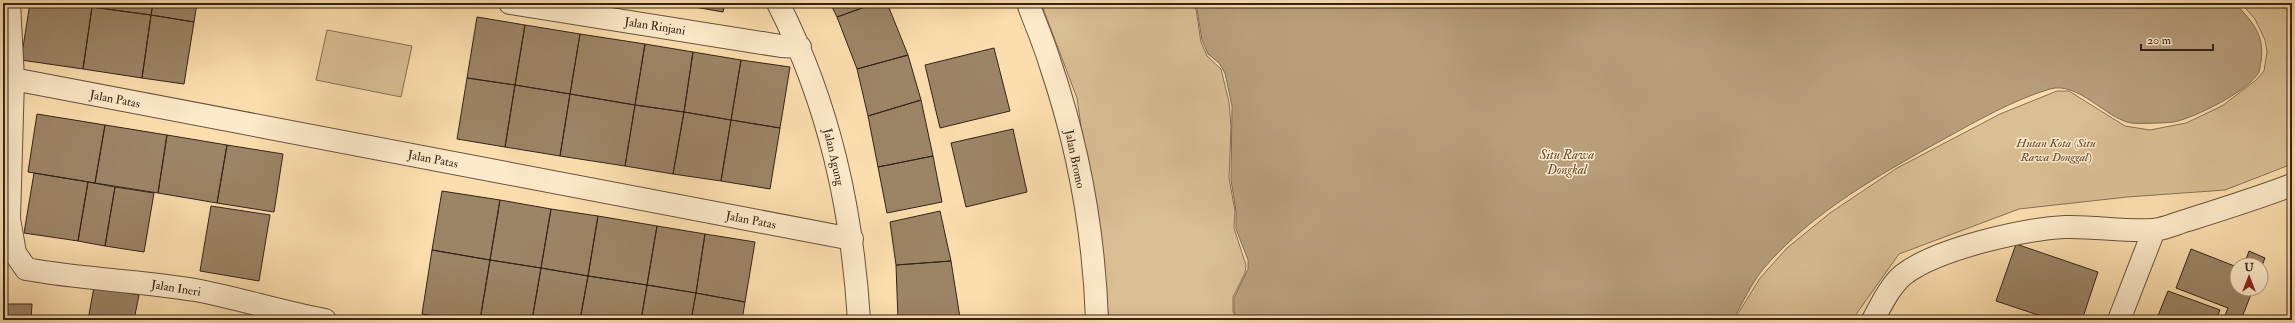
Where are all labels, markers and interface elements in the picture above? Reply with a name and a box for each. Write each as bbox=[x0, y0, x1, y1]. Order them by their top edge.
street label: Jalan Rinjani bbox=[622, 14, 686, 39]
scale bar bbox=[2141, 26, 2213, 52]
text: 20 m bbox=[2147, 33, 2172, 48]
street label: Jalan Patas bbox=[88, 87, 141, 112]
street label: Jalan Agung bbox=[819, 126, 848, 188]
street label: Jalan Bromo bbox=[1061, 128, 1088, 190]
park label: Hutan Kota (Situ Rawa Donggal) bbox=[2015, 136, 2096, 165]
street label: Jalan Patas bbox=[406, 147, 459, 172]
water label: Situ Rawa Dongkal bbox=[1539, 147, 1594, 178]
street label: Jalan Patas bbox=[724, 208, 777, 233]
north arrow bbox=[2229, 257, 2269, 297]
text: U bbox=[2244, 261, 2254, 274]
street label: Jalan Ineri bbox=[149, 277, 202, 300]

